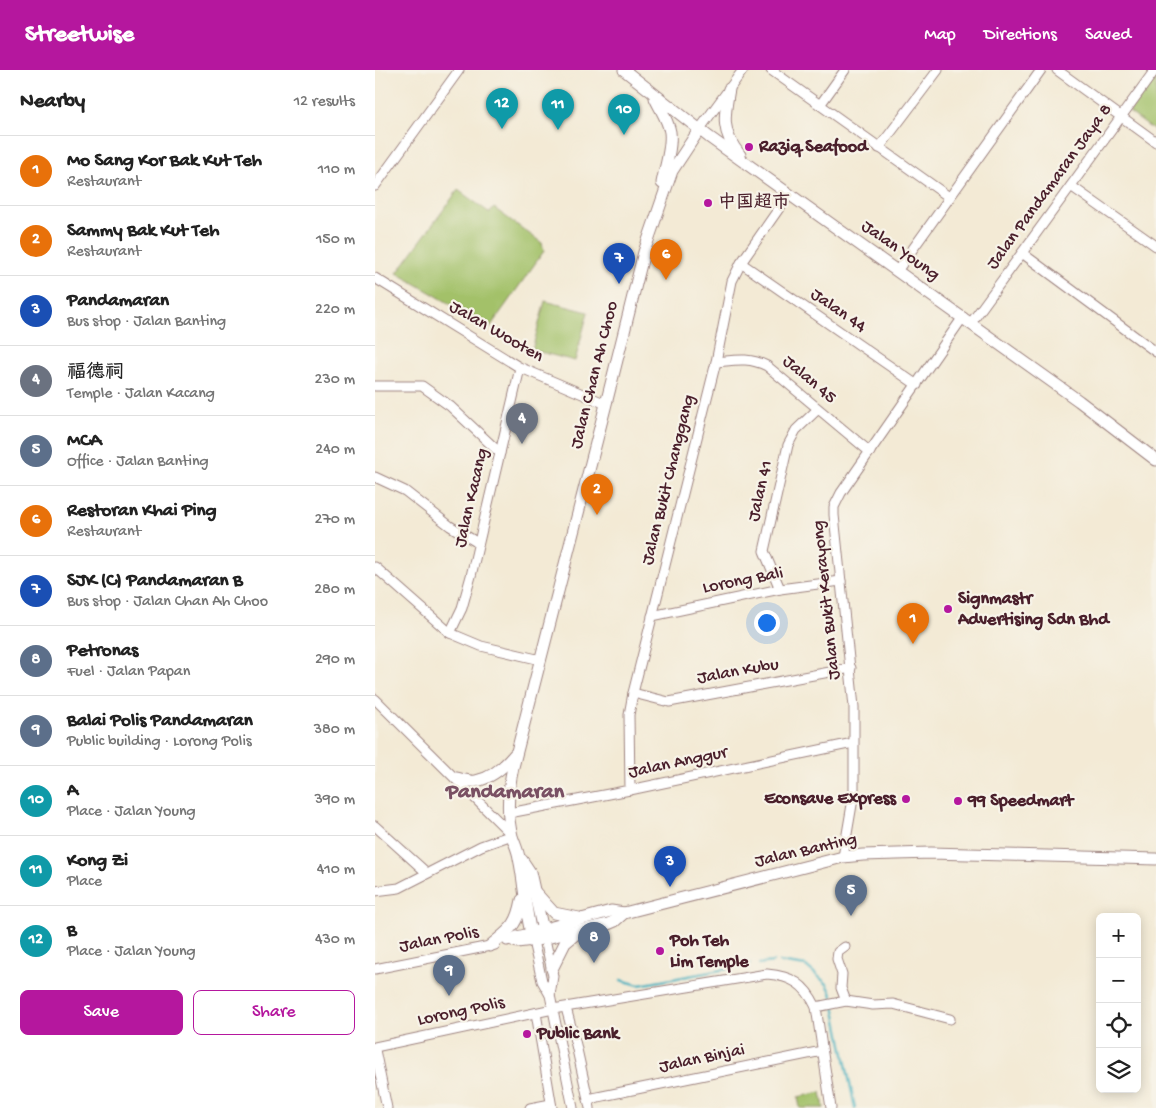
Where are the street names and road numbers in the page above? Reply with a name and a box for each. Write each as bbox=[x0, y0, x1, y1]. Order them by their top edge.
street label: Jalan Pandamaran Jaya 8 bbox=[983, 100, 1117, 274]
street label: Jalan Young bbox=[857, 216, 943, 286]
street label: Jalan 44 bbox=[806, 284, 870, 338]
street label: Jalan Wooten bbox=[445, 297, 547, 368]
street label: Jalan Chan Ah Choo bbox=[567, 299, 623, 451]
street label: Jalan 45 bbox=[778, 351, 840, 409]
street label: Jalan Bukit Changgang bbox=[638, 393, 700, 567]
street label: Jalan Kacang bbox=[450, 446, 494, 550]
street label: Jalan 41 bbox=[744, 458, 778, 524]
street label: Jalan Bukit Kerayong bbox=[808, 519, 846, 681]
street label: Lorong Bali bbox=[701, 563, 785, 599]
street label: Jalan Kubu bbox=[695, 654, 781, 690]
street label: Jalan Anggur bbox=[627, 742, 731, 784]
street label: Jalan Banting bbox=[753, 829, 859, 873]
street label: Jalan Polis bbox=[398, 922, 482, 958]
street label: Lorong Polis bbox=[416, 992, 508, 1031]
street label: Jalan Binjai bbox=[657, 1040, 747, 1078]

